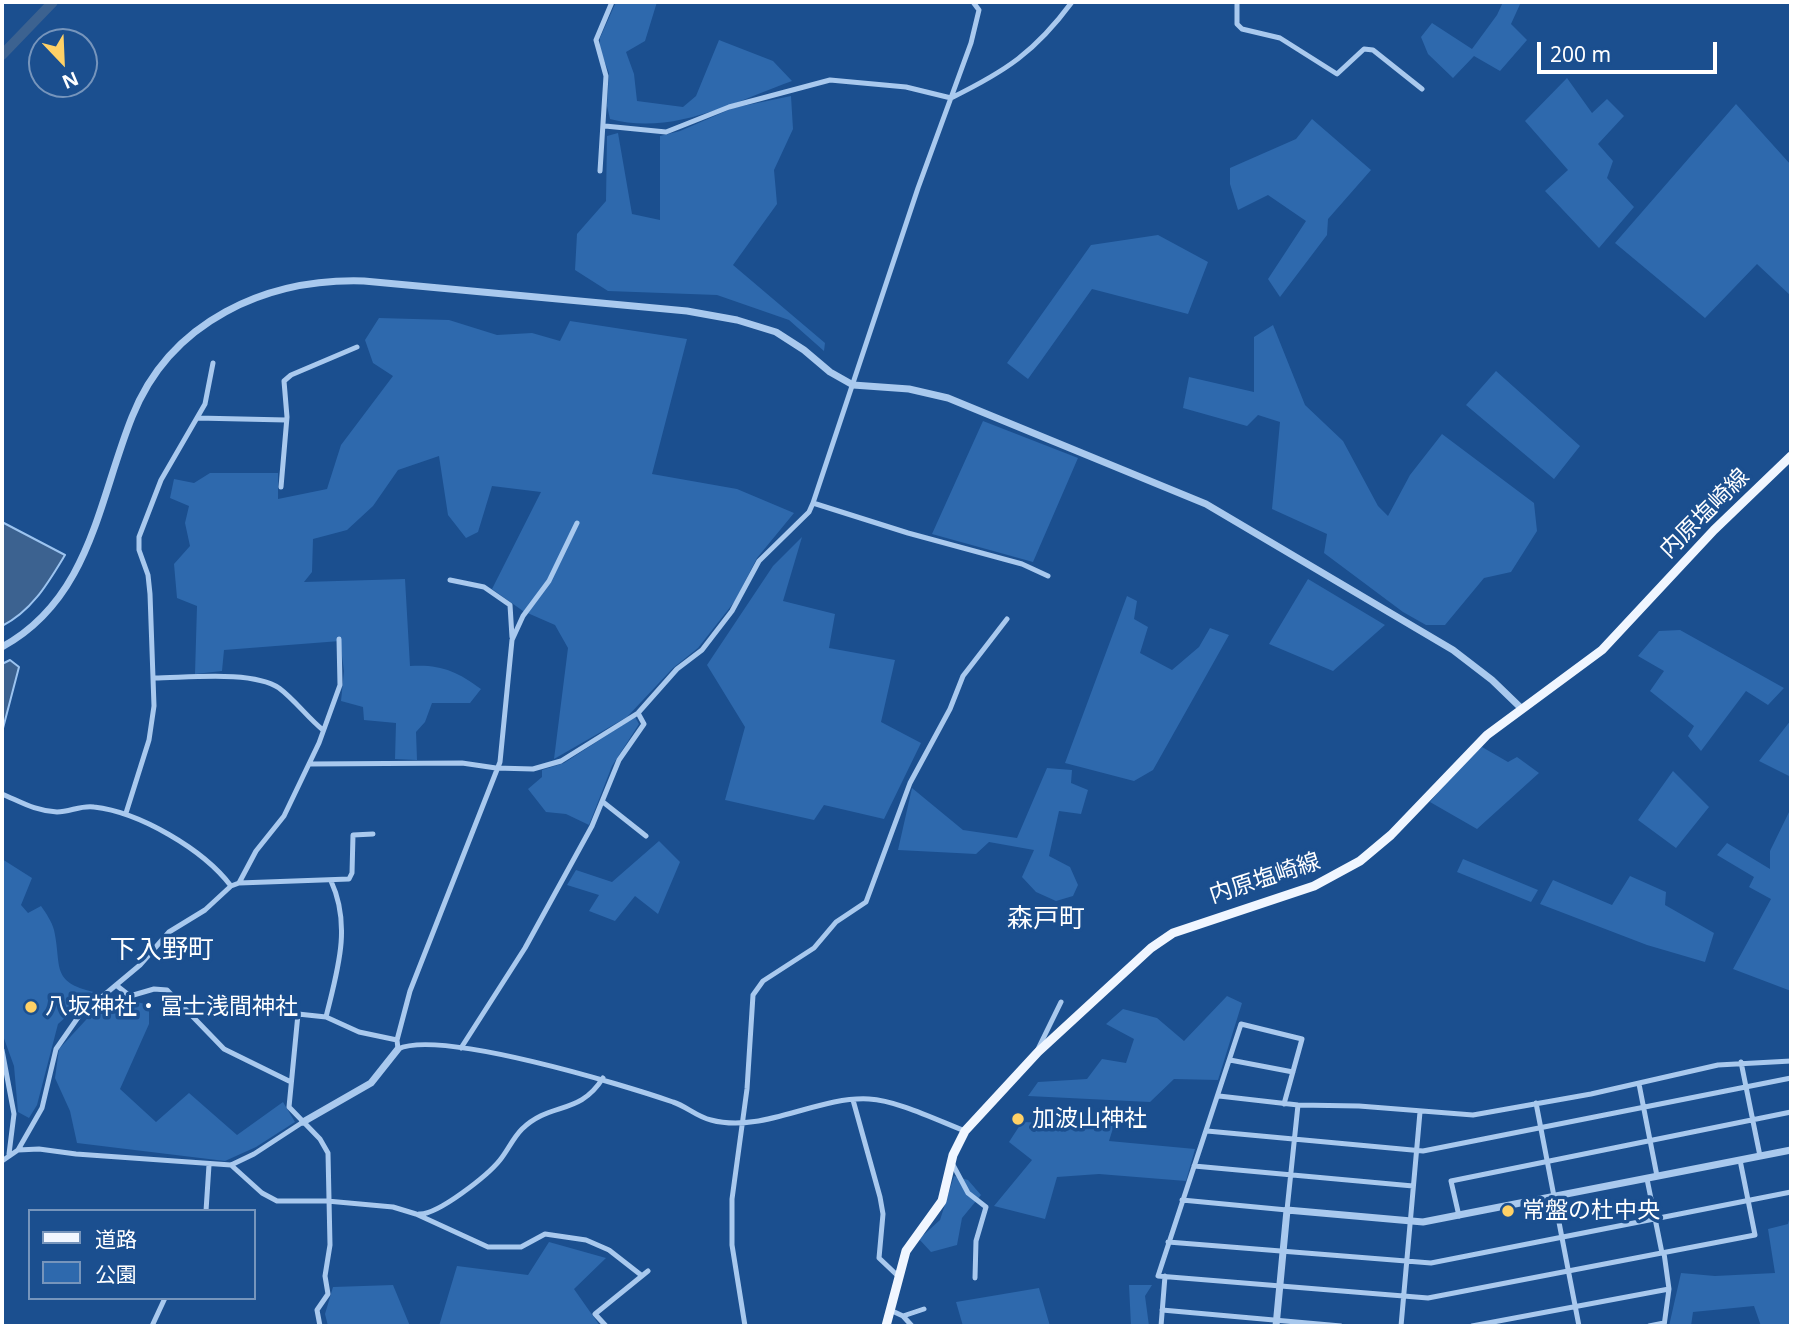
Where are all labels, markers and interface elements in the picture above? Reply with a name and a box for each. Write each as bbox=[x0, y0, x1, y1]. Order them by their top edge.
north arrow bbox=[28, 28, 98, 98]
scale bar bbox=[1541, 28, 1721, 72]
text: 200 m bbox=[1550, 40, 1611, 68]
text: N bbox=[58, 66, 83, 95]
street label: 内原塩崎線 bbox=[1655, 464, 1755, 564]
street label: 内原塩崎線 bbox=[1206, 848, 1324, 910]
district label: 森戸町 bbox=[1007, 904, 1085, 936]
district label: 下入野町 bbox=[110, 935, 214, 967]
place label: 八坂神社・冨士浅間神社 bbox=[45, 993, 298, 1021]
marker: 八坂神社・冨士浅間神社 bbox=[23, 999, 39, 1015]
place label: 加波山神社 bbox=[1032, 1105, 1147, 1133]
marker: 加波山神社 bbox=[1010, 1111, 1026, 1127]
place label: 常盤の杜中央 bbox=[1522, 1197, 1660, 1225]
marker: 常盤の杜中央 bbox=[1500, 1203, 1516, 1219]
legend bbox=[28, 1209, 256, 1300]
text: 道路 bbox=[95, 1225, 137, 1253]
text: 公園 bbox=[95, 1260, 137, 1288]

